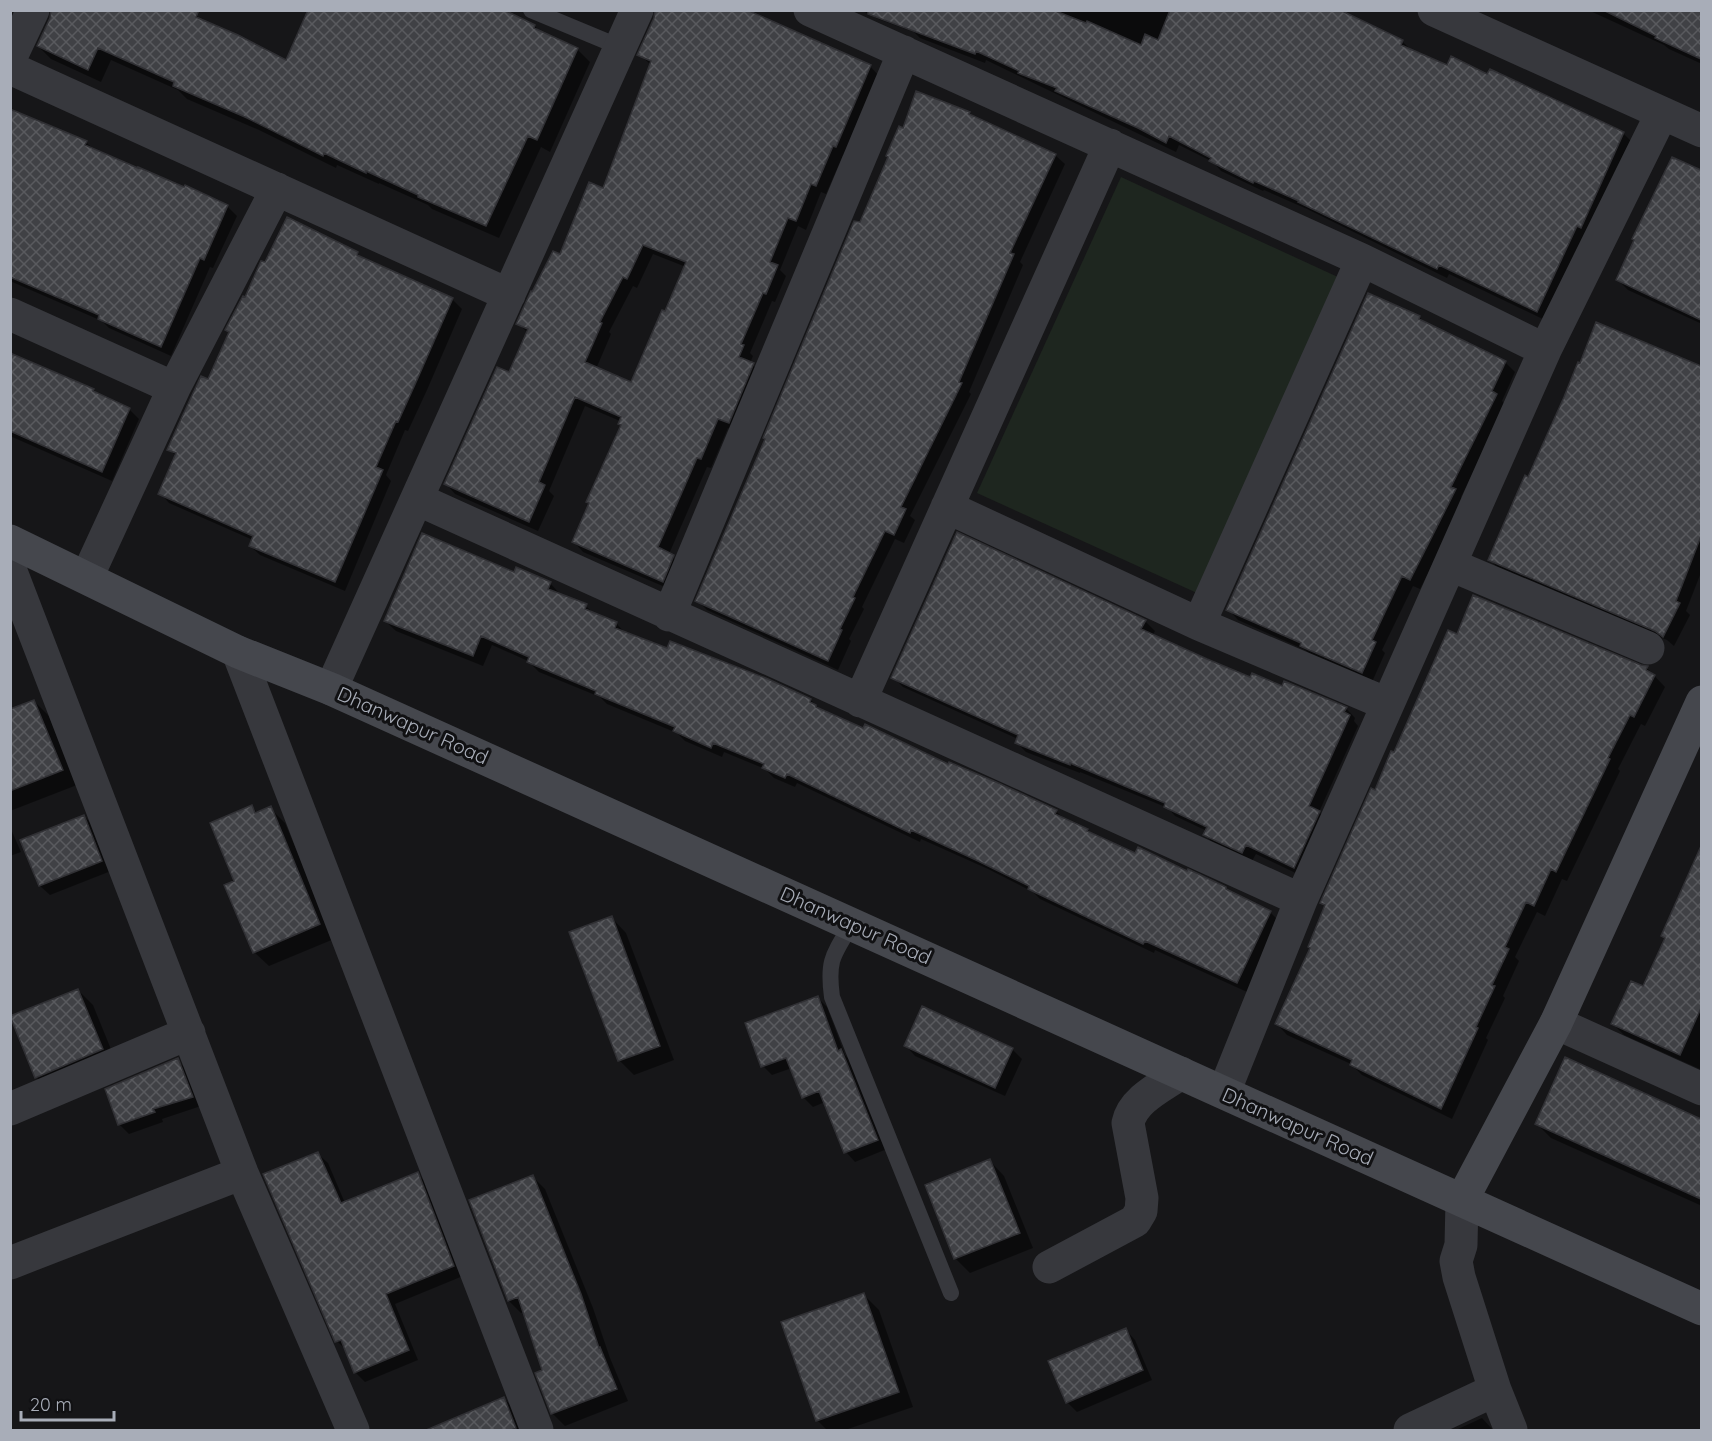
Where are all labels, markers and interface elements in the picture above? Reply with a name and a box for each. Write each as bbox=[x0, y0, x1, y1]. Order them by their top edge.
street label: Dhanwapur Road bbox=[333, 680, 493, 770]
street label: Dhanwapur Road bbox=[776, 880, 936, 970]
street label: Dhanwapur Road bbox=[1218, 1081, 1378, 1171]
scale bar bbox=[21, 1384, 114, 1422]
text: 20 m bbox=[30, 1393, 72, 1416]

